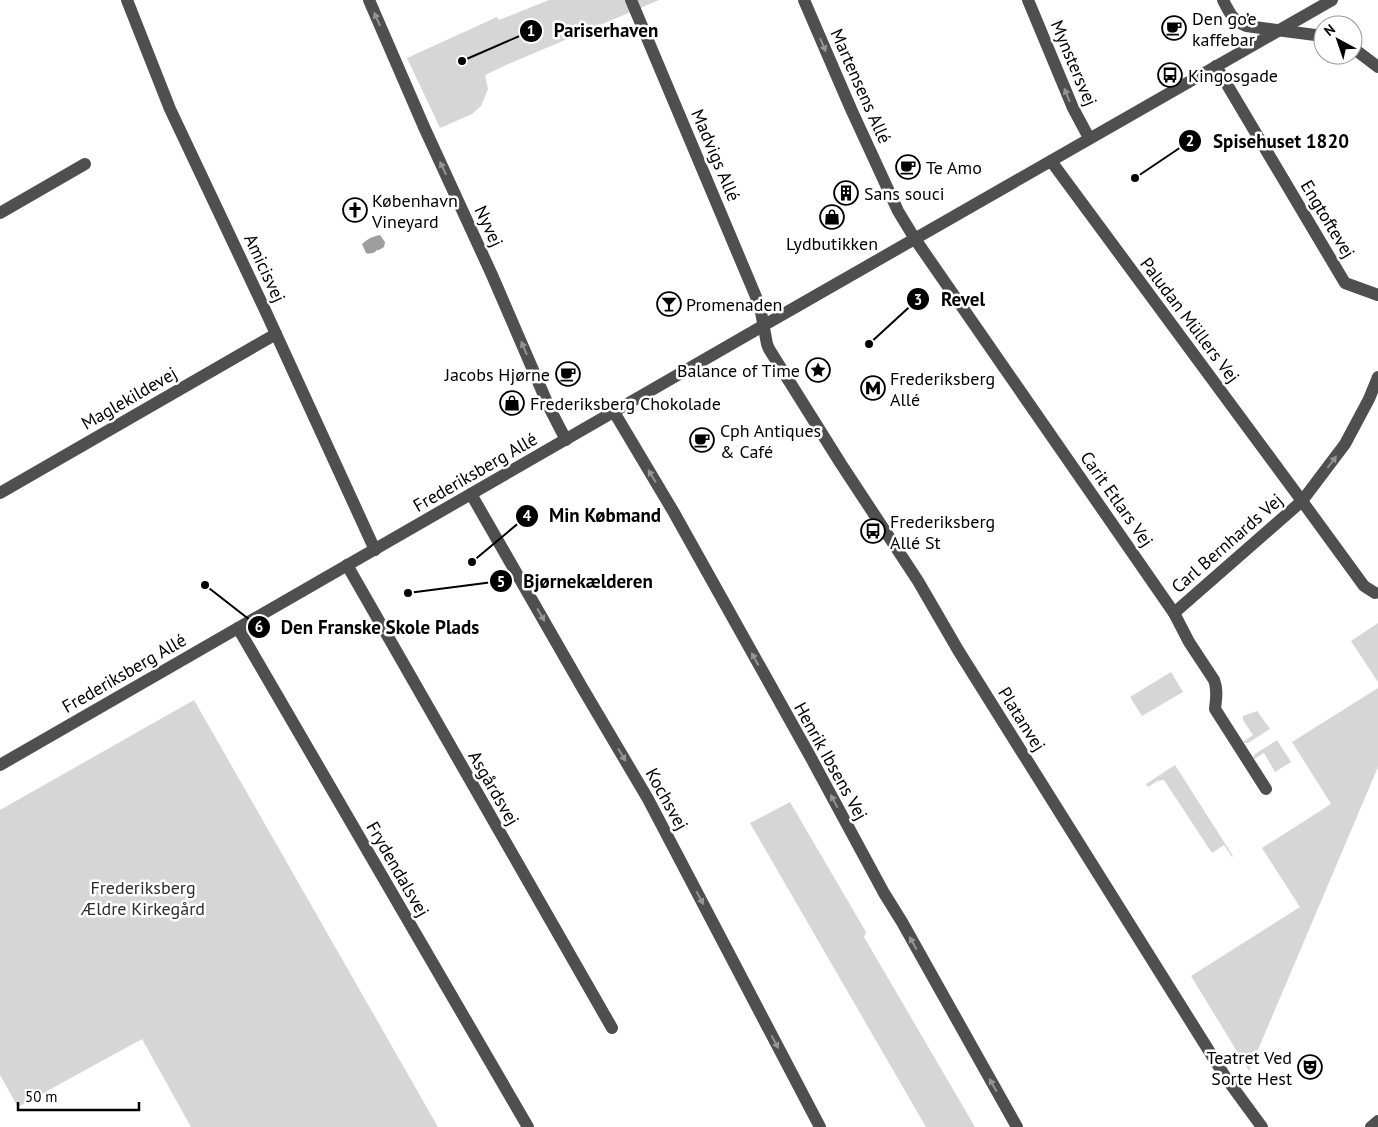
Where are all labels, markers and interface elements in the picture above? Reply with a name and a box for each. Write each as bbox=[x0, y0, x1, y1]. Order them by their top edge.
place label: Den go’e kaffebar bbox=[1192, 7, 1257, 51]
one-way arrow bbox=[373, 12, 381, 26]
callout: Pariserhaven bbox=[518, 14, 668, 48]
cafe icon: Den go’e kaffebar bbox=[1161, 15, 1187, 41]
north arrow bbox=[1313, 15, 1363, 65]
street label: Mynstersvej bbox=[1046, 17, 1102, 109]
text: Pariserhaven bbox=[554, 18, 658, 42]
text: N bbox=[1320, 20, 1339, 40]
text: 1 bbox=[527, 21, 535, 40]
street label: Martensens Allé bbox=[825, 25, 897, 147]
one-way arrow bbox=[819, 38, 827, 52]
bus stop icon: Kingosgade bbox=[1157, 62, 1183, 88]
place label: Kingosgade bbox=[1188, 64, 1278, 87]
one-way arrow bbox=[1063, 87, 1071, 102]
street label: Madvigs Allé bbox=[686, 105, 746, 205]
callout: Spisehuset 1820 bbox=[1178, 124, 1359, 158]
text: Spisehuset 1820 bbox=[1213, 129, 1349, 153]
text: 2 bbox=[1186, 131, 1194, 150]
cafe icon: Te Amo bbox=[895, 154, 921, 180]
place label: Te Amo bbox=[926, 156, 982, 179]
one-way arrow bbox=[438, 160, 447, 175]
street label: Engtoftevej bbox=[1296, 176, 1360, 262]
building icon: Sans souci bbox=[833, 180, 859, 206]
place label: Sans souci bbox=[864, 182, 945, 205]
place label: København Vineyard bbox=[371, 189, 458, 233]
church icon: København Vineyard bbox=[342, 197, 368, 223]
street label: Nyvej bbox=[469, 202, 509, 250]
shop icon: Lydbutikken bbox=[819, 204, 845, 230]
street label: Amicisvej bbox=[239, 230, 291, 306]
place label: Lydbutikken bbox=[786, 232, 878, 255]
street label: Paludan Müllers Vej bbox=[1135, 253, 1245, 387]
callout: Revel bbox=[906, 282, 995, 316]
text: Revel bbox=[941, 287, 985, 311]
text: 3 bbox=[914, 290, 922, 309]
bar icon: Promenaden bbox=[656, 291, 682, 317]
place label: Promenaden bbox=[686, 293, 782, 316]
one-way arrow bbox=[519, 341, 527, 355]
place icon: Balance of Time bbox=[805, 357, 831, 383]
place label: Balance of Time bbox=[677, 359, 800, 382]
street label: Maglekildevej bbox=[77, 361, 181, 435]
cafe icon: Jacobs Hjørne bbox=[555, 361, 581, 387]
place label: Jacobs Hjørne bbox=[444, 363, 550, 386]
place label: Frederiksberg Allé bbox=[890, 367, 995, 411]
metro station icon: Frederiksberg Allé bbox=[860, 375, 886, 401]
shop icon: Frederiksberg Chokolade bbox=[499, 390, 525, 416]
place label: Frederiksberg Chokolade bbox=[530, 392, 721, 415]
place label: Cph Antiques & Café bbox=[720, 419, 821, 463]
street label: Frederiksberg Allé bbox=[409, 427, 541, 517]
cafe icon: Cph Antiques & Café bbox=[689, 427, 715, 453]
street label: Carit Etlars Vej bbox=[1076, 447, 1158, 551]
one-way arrow bbox=[1326, 456, 1337, 469]
one-way arrow bbox=[647, 469, 656, 482]
street label: Carl Bernhards Vej bbox=[1167, 488, 1287, 598]
callout: Min Købmand bbox=[514, 499, 671, 533]
text: Min Købmand bbox=[549, 503, 661, 527]
text: 4 bbox=[523, 506, 532, 525]
place label: Frederiksberg Allé St bbox=[890, 510, 995, 554]
bus stop icon: Frederiksberg Allé St bbox=[860, 518, 886, 544]
callout: Bjørnekælderen bbox=[488, 564, 663, 598]
text: Bjørnekælderen bbox=[523, 569, 653, 593]
text: 5 bbox=[497, 572, 505, 591]
one-way arrow bbox=[536, 608, 545, 621]
callout: Den Franske Skole Plads bbox=[246, 610, 489, 644]
text: Den Franske Skole Plads bbox=[281, 615, 479, 639]
text: 6 bbox=[255, 617, 263, 636]
street label: Frederiksberg Allé bbox=[58, 628, 190, 718]
one-way arrow bbox=[751, 652, 760, 666]
street label: Platanvej bbox=[993, 683, 1051, 755]
street label: Henrik Ibsens Vej bbox=[789, 698, 873, 824]
street label: Asgårdsvej bbox=[463, 747, 525, 829]
one-way arrow bbox=[618, 748, 626, 763]
street label: Kochsvej bbox=[641, 764, 693, 834]
one-way arrow bbox=[830, 794, 838, 809]
street label: Frydendalsvej bbox=[361, 817, 435, 921]
park label: Frederiksberg Ældre Kirkegård bbox=[80, 876, 205, 920]
one-way arrow bbox=[696, 890, 704, 905]
one-way arrow bbox=[909, 936, 918, 950]
one-way arrow bbox=[771, 1034, 779, 1049]
place label: Teatret Ved Sorte Hest bbox=[1207, 1046, 1292, 1090]
theatre icon: Teatret Ved Sorte Hest bbox=[1297, 1054, 1323, 1080]
one-way arrow bbox=[989, 1077, 997, 1092]
scale bar bbox=[18, 1080, 139, 1112]
text: 50 m bbox=[25, 1087, 58, 1106]

